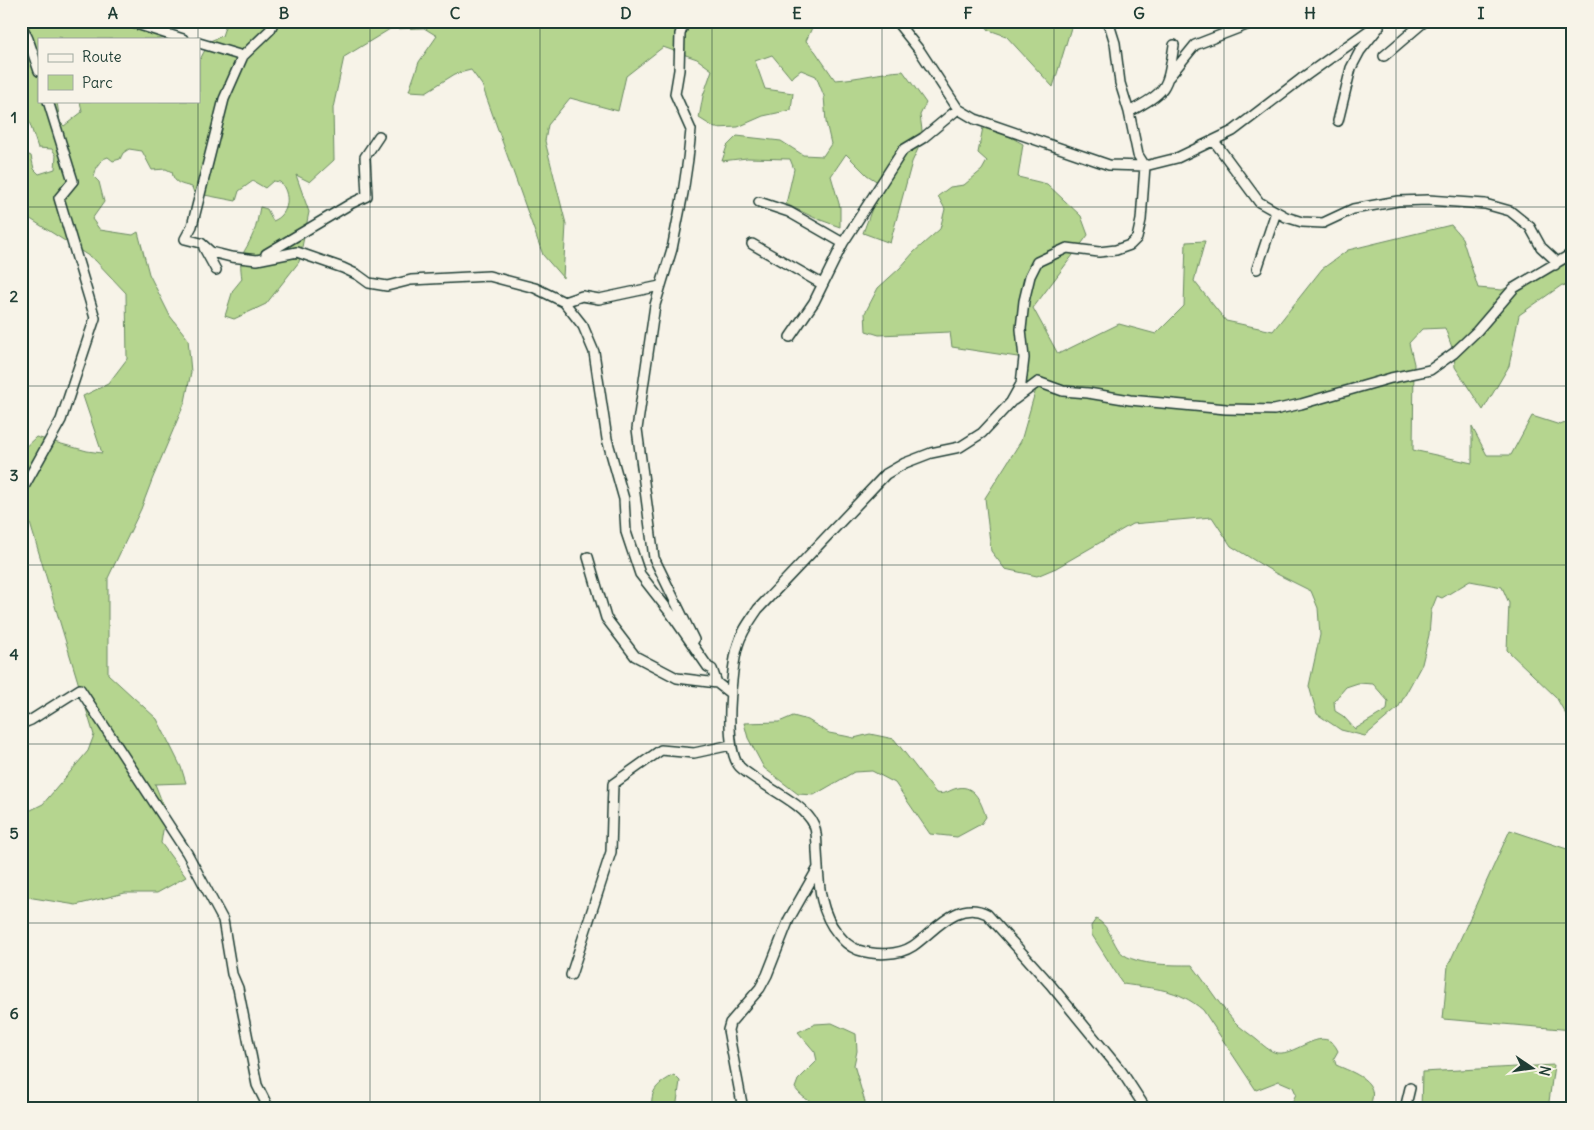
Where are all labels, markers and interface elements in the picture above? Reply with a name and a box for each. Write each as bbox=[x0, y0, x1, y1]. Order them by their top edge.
text: A bbox=[108, 3, 118, 23]
text: B bbox=[279, 3, 290, 23]
text: C bbox=[450, 3, 461, 23]
text: D bbox=[620, 3, 632, 23]
text: E bbox=[792, 3, 802, 23]
text: F bbox=[963, 3, 973, 23]
text: G bbox=[1133, 3, 1145, 23]
text: H bbox=[1304, 3, 1316, 23]
text: I bbox=[1478, 3, 1485, 23]
legend bbox=[38, 38, 200, 102]
text: Route bbox=[82, 47, 122, 66]
text: Parc bbox=[82, 73, 113, 92]
text: 1 bbox=[11, 107, 17, 127]
text: 2 bbox=[10, 286, 19, 306]
text: 3 bbox=[9, 465, 19, 485]
text: 4 bbox=[9, 644, 19, 664]
text: 5 bbox=[9, 823, 19, 843]
text: 6 bbox=[9, 1003, 19, 1023]
north arrow bbox=[1506, 1042, 1556, 1092]
text: N bbox=[1535, 1064, 1555, 1078]

